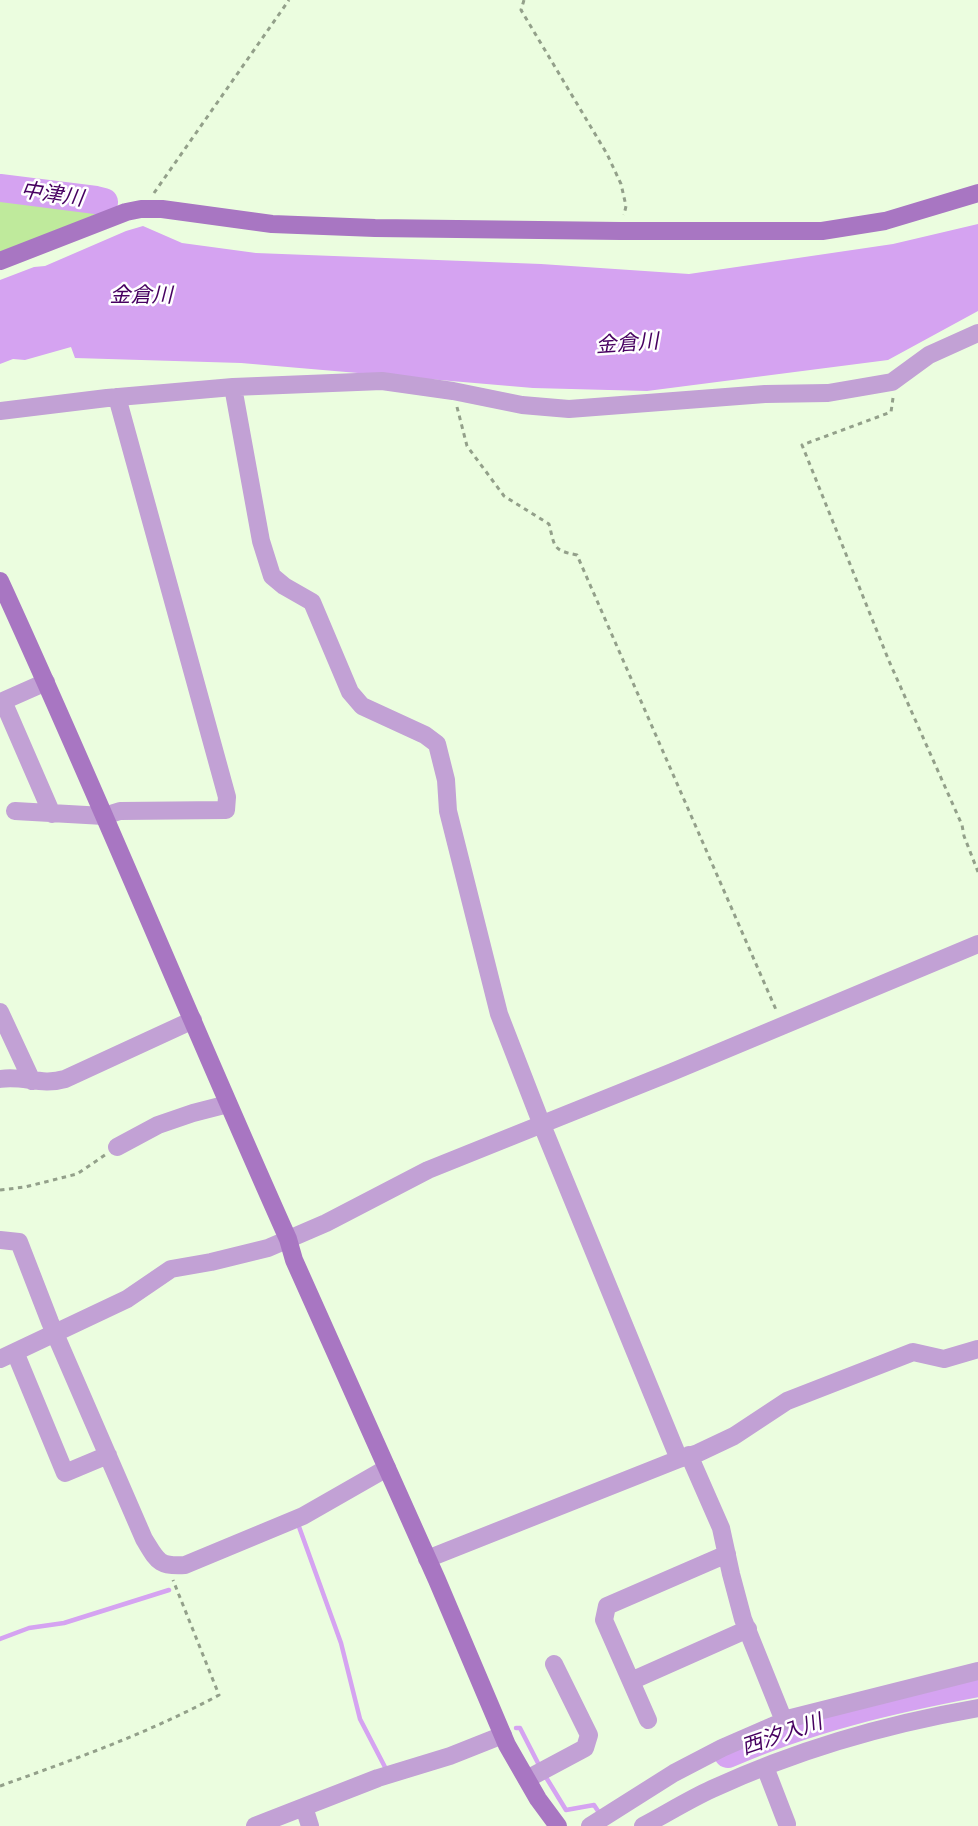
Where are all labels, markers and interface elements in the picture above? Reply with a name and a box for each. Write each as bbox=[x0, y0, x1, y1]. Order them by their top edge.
water label: 中津川 bbox=[19, 178, 85, 212]
water label: 金倉川 bbox=[110, 283, 172, 309]
water label: 金倉川 bbox=[595, 329, 659, 359]
water label: 西汐入川 bbox=[738, 1709, 826, 1761]

